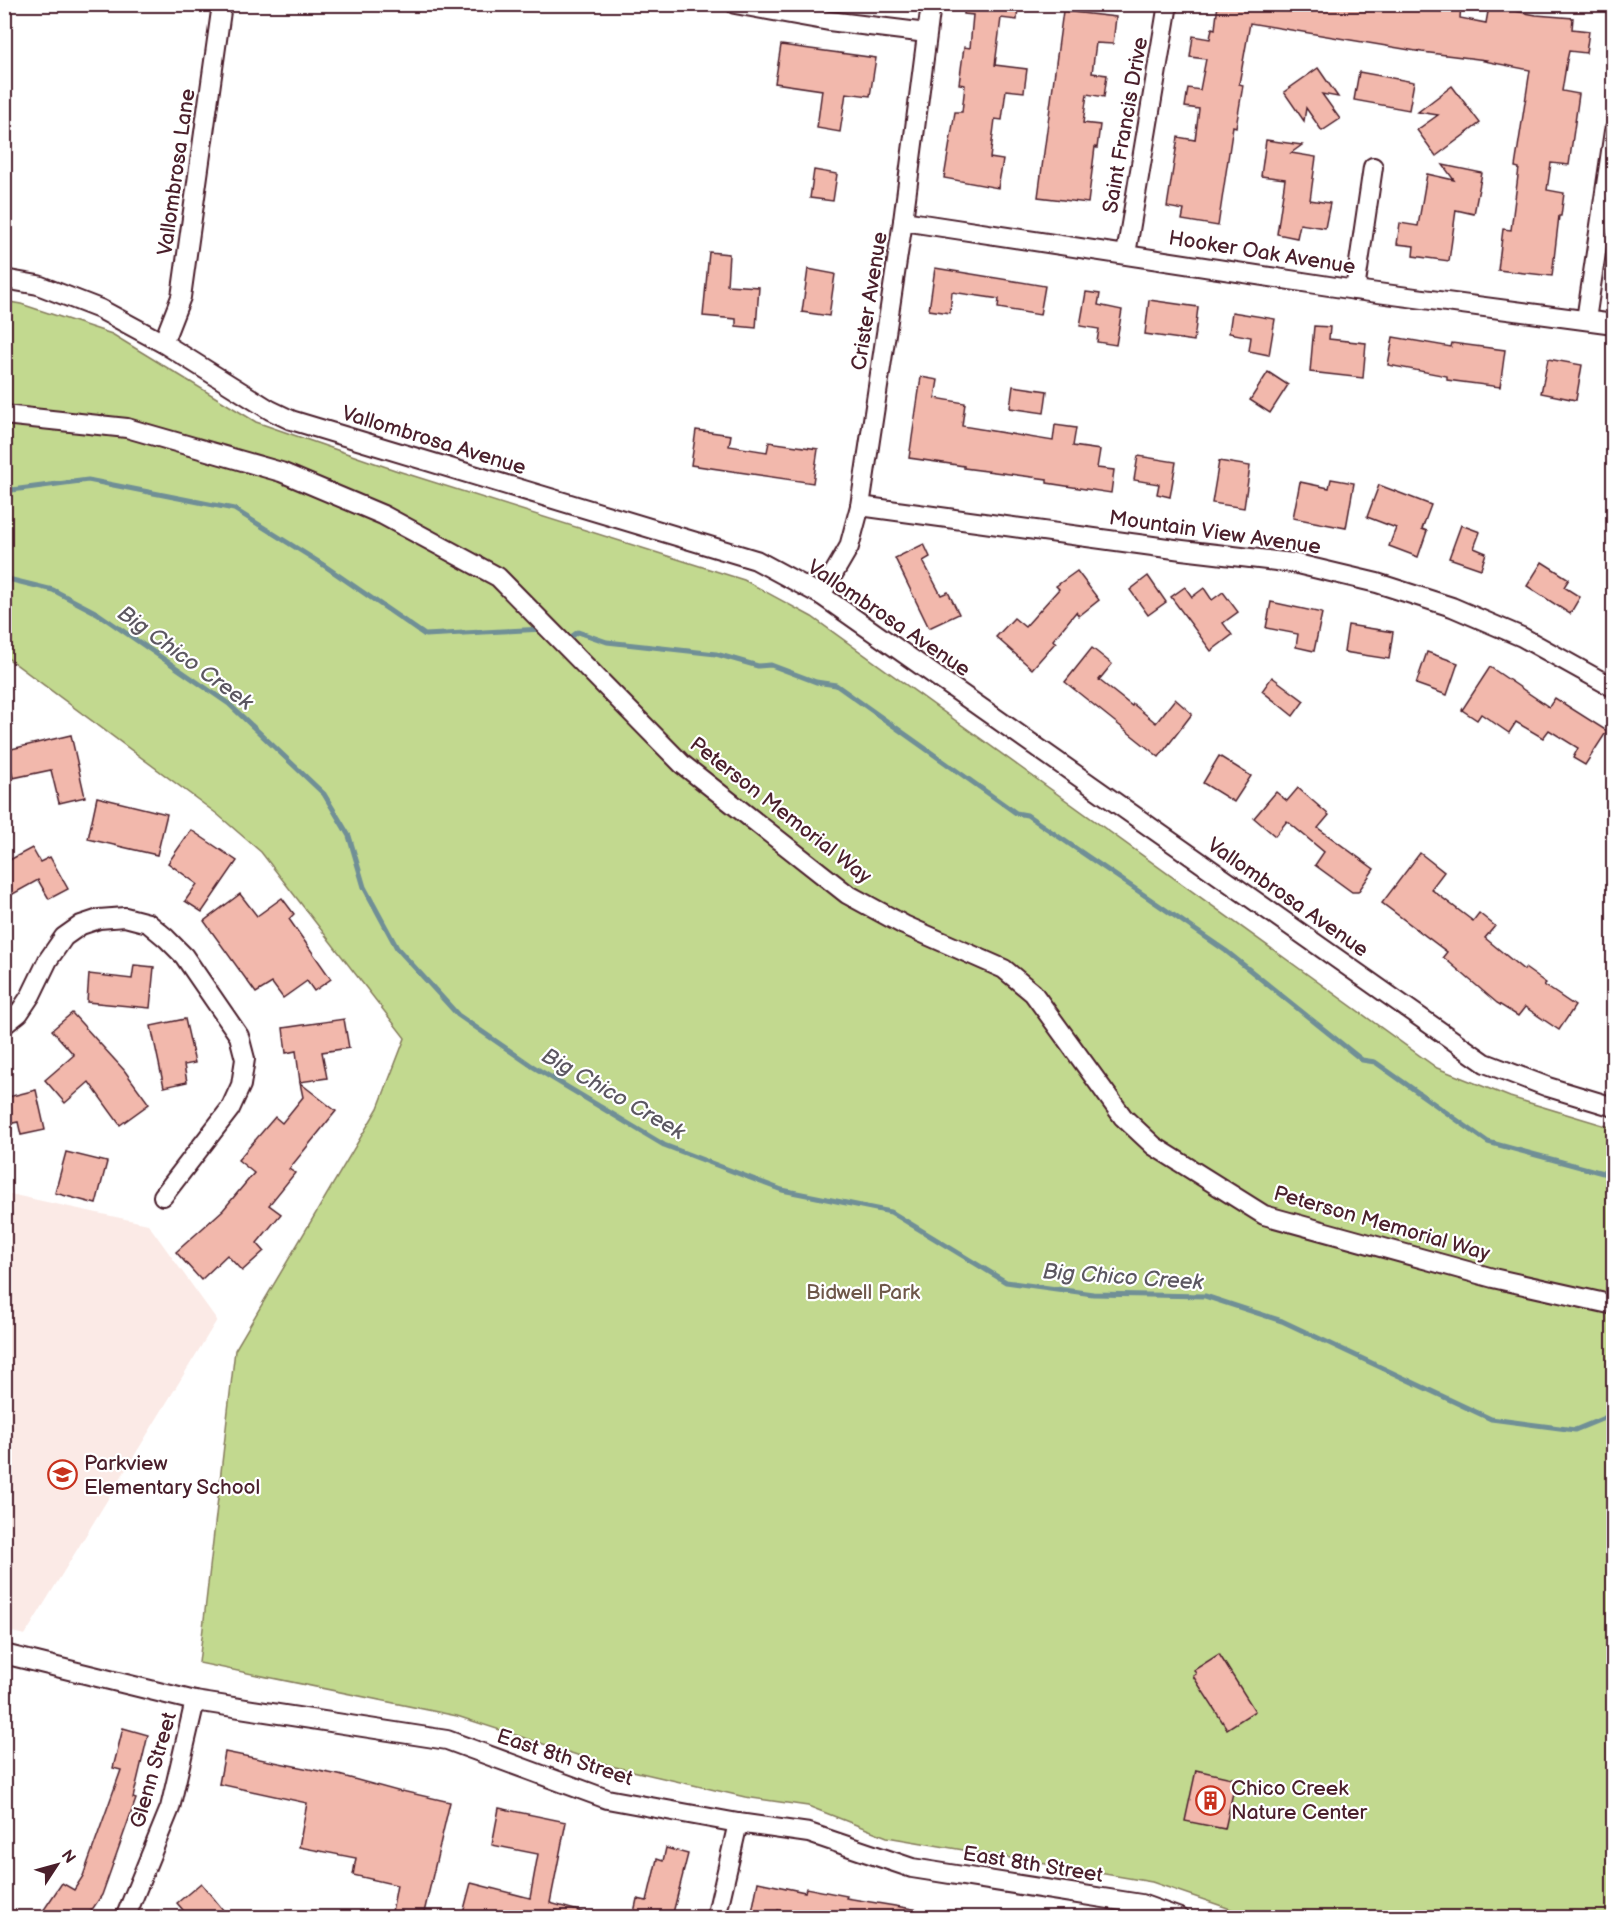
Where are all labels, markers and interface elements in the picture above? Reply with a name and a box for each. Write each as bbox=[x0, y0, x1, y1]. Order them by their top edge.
street label: Saint Francis Drive bbox=[1098, 35, 1153, 215]
street label: Vallombrosa Lane bbox=[152, 87, 201, 257]
street label: Hooker Oak Avenue bbox=[1167, 225, 1357, 280]
street label: Crister Avenue bbox=[846, 230, 893, 372]
street label: Vallombrosa Avenue bbox=[339, 401, 529, 480]
street label: Mountain View Avenue bbox=[1107, 505, 1322, 560]
street label: Vallombrosa Avenue bbox=[802, 555, 975, 682]
water label: Big Chico Creek bbox=[112, 600, 259, 717]
street label: Peterson Memorial Way bbox=[685, 732, 877, 889]
street label: Vallombrosa Avenue bbox=[1202, 832, 1373, 963]
water label: Big Chico Creek bbox=[537, 1042, 691, 1147]
street label: Peterson Memorial Way bbox=[1271, 1181, 1493, 1266]
water label: Big Chico Creek bbox=[1042, 1258, 1205, 1297]
park label: Bidwell Park bbox=[806, 1280, 921, 1305]
place label: Parkview Elementary School bbox=[84, 1451, 260, 1500]
school or university icon: Parkview Elementary School bbox=[47, 1459, 79, 1491]
street label: Glenn Street bbox=[125, 1709, 182, 1831]
street label: East 8th Street bbox=[494, 1724, 636, 1791]
place label: Chico Creek Nature Center bbox=[1231, 1776, 1367, 1825]
building icon: Chico Creek Nature Center bbox=[1194, 1784, 1226, 1816]
north arrow bbox=[27, 1835, 87, 1895]
street label: East 8th Street bbox=[961, 1841, 1105, 1888]
text: N bbox=[57, 1847, 79, 1868]

